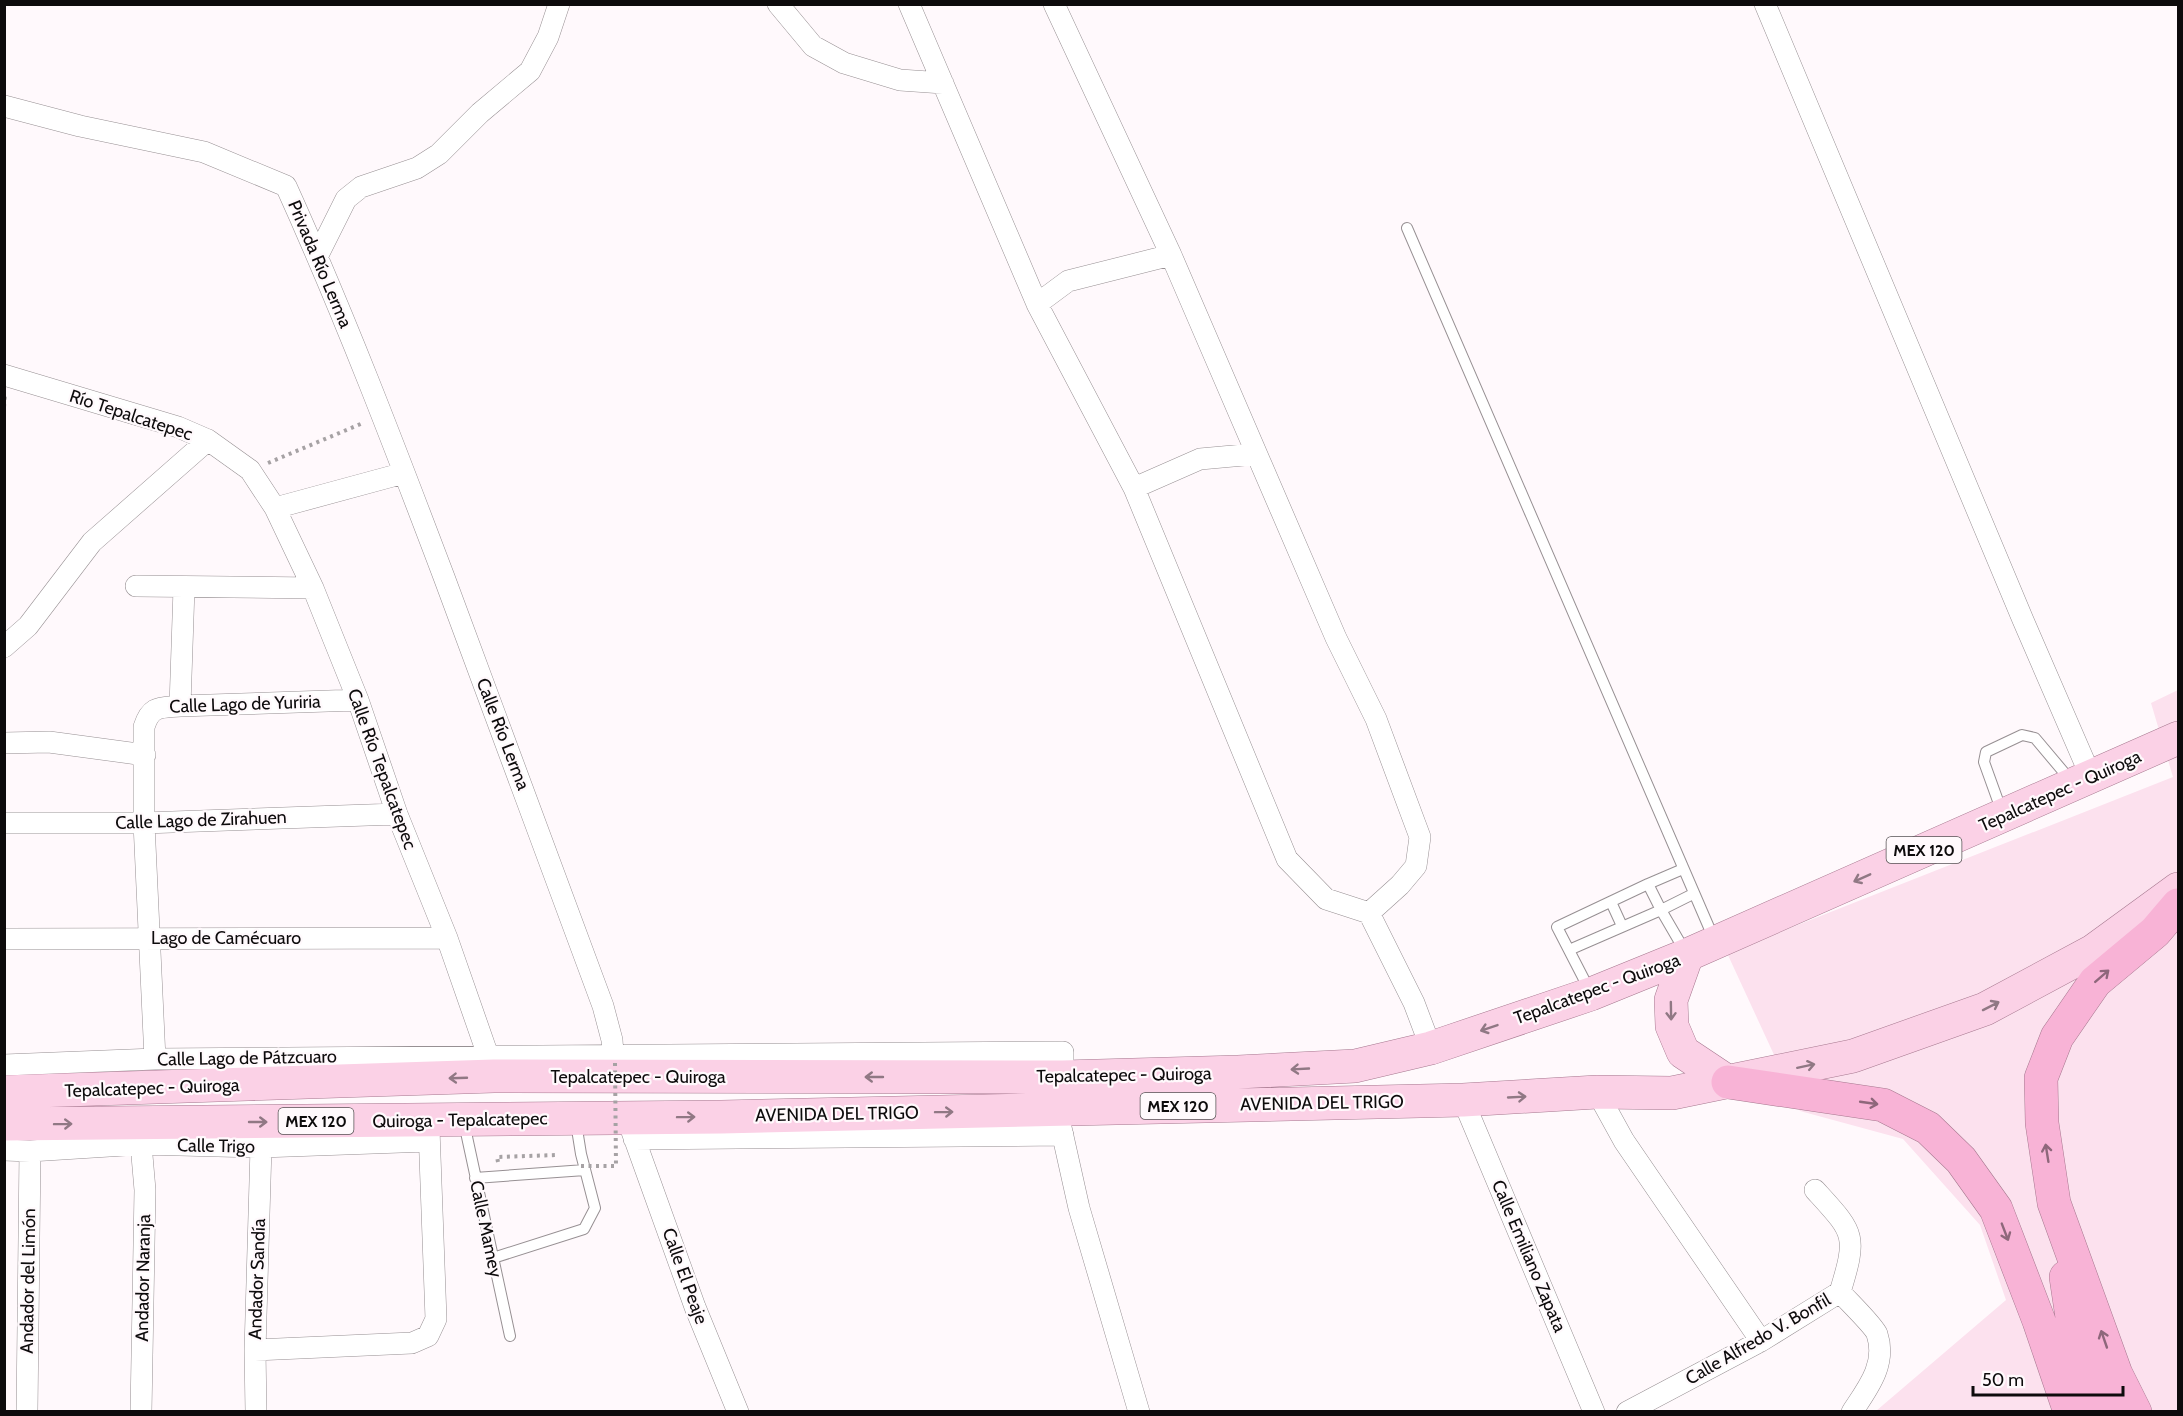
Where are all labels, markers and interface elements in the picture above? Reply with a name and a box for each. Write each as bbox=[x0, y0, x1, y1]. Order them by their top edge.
street label: Privada Río Lerma bbox=[283, 197, 357, 331]
street label: Río Tepalcatepec bbox=[67, 385, 195, 445]
street label: Calle Río Lerma bbox=[472, 675, 535, 793]
street label: Calle Río Tepalcatepec bbox=[343, 686, 421, 852]
street label: Calle Lago de Yuriria bbox=[169, 690, 321, 718]
street label: Tepalcatepec - Quiroga bbox=[1976, 745, 2145, 837]
street label: Calle Lago de Zirahuen bbox=[115, 806, 287, 834]
road number: MEX 120 bbox=[1886, 837, 1962, 863]
one-way arrow bbox=[1853, 872, 1871, 884]
street label: Lago de Camécuaro bbox=[151, 927, 301, 949]
street label: Tepalcatepec - Quiroga bbox=[1511, 949, 1683, 1029]
one-way arrow bbox=[2094, 970, 2110, 983]
one-way arrow bbox=[1666, 1000, 1677, 1020]
one-way arrow bbox=[1982, 1000, 1999, 1012]
one-way arrow bbox=[1480, 1023, 1499, 1034]
street label: Calle Lago de Pátzcuaro bbox=[157, 1045, 337, 1071]
one-way arrow bbox=[1796, 1060, 1815, 1071]
street label: Tepalcatepec - Quiroga bbox=[1036, 1062, 1212, 1088]
one-way arrow bbox=[1290, 1063, 1310, 1074]
street label: Tepalcatepec - Quiroga bbox=[550, 1066, 726, 1088]
one-way arrow bbox=[865, 1071, 885, 1083]
one-way arrow bbox=[449, 1072, 469, 1083]
street label: Tepalcatepec - Quiroga bbox=[64, 1074, 240, 1102]
street label: AVENIDA DEL TRIGO bbox=[1240, 1091, 1404, 1115]
one-way arrow bbox=[1506, 1091, 1526, 1102]
road number: MEX 120 bbox=[1140, 1093, 1216, 1119]
one-way arrow bbox=[1859, 1098, 1879, 1109]
street label: AVENIDA DEL TRIGO bbox=[755, 1102, 919, 1126]
one-way arrow bbox=[933, 1106, 953, 1118]
street label: Quiroga - Tepalcatepec bbox=[372, 1107, 548, 1133]
road number: MEX 120 bbox=[278, 1108, 354, 1134]
one-way arrow bbox=[675, 1111, 695, 1123]
one-way arrow bbox=[247, 1116, 267, 1128]
one-way arrow bbox=[52, 1118, 72, 1129]
street label: Calle Trigo bbox=[177, 1134, 255, 1158]
one-way arrow bbox=[2041, 1144, 2052, 1163]
street label: Calle Emiliano Zapata bbox=[1487, 1177, 1571, 1336]
street label: Calle Mamey bbox=[465, 1179, 507, 1279]
street label: Andador del Limón bbox=[16, 1208, 40, 1354]
street label: Andador Naranja bbox=[131, 1214, 155, 1342]
street label: Andador Sandía bbox=[244, 1218, 270, 1340]
one-way arrow bbox=[2000, 1222, 2011, 1240]
street label: Calle El Peaje bbox=[657, 1225, 713, 1327]
street label: Calle Alfredo V. Bonfil bbox=[1682, 1288, 1835, 1389]
one-way arrow bbox=[2097, 1330, 2108, 1349]
scale bar bbox=[1973, 1359, 2123, 1397]
text: 50 m bbox=[1982, 1369, 2024, 1391]

